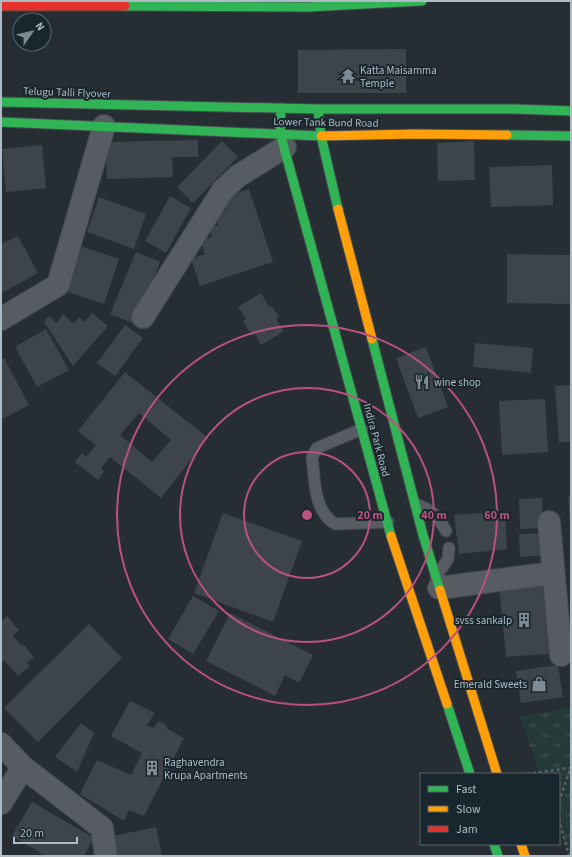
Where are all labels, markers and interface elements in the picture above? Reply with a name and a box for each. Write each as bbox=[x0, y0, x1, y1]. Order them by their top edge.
north arrow bbox=[12, 12, 52, 52]
text: N bbox=[32, 19, 48, 34]
place label: Katta Maisamma Temple bbox=[360, 63, 437, 91]
temple icon: Katta Maisamma Temple bbox=[339, 67, 357, 85]
street label: Telugu Talli Flyover bbox=[23, 83, 111, 102]
street label: Lower Tank Bund Road bbox=[273, 114, 379, 131]
restaurant icon: wine shop bbox=[413, 373, 431, 391]
place label: wine shop bbox=[434, 375, 481, 390]
street label: Indira Park Road bbox=[360, 402, 394, 478]
text: 20 m bbox=[357, 507, 383, 524]
text: 40 m bbox=[421, 507, 447, 524]
text: 60 m bbox=[484, 507, 510, 524]
centre of rings bbox=[300, 508, 314, 522]
building icon: svss sankalp bbox=[515, 611, 533, 629]
place label: svss sankalp bbox=[455, 613, 512, 628]
shop icon: Emerald Sweets bbox=[530, 675, 548, 693]
place label: Emerald Sweets bbox=[454, 677, 527, 692]
place label: Raghavendra Krupa Apartments bbox=[164, 755, 248, 783]
building icon: Raghavendra Krupa Apartments bbox=[143, 759, 161, 777]
legend bbox=[420, 773, 560, 845]
text: Fast bbox=[456, 781, 476, 798]
text: Slow bbox=[456, 801, 481, 818]
scale bar bbox=[14, 819, 77, 845]
text: Jam bbox=[456, 821, 478, 838]
text: 20 m bbox=[20, 825, 44, 842]

